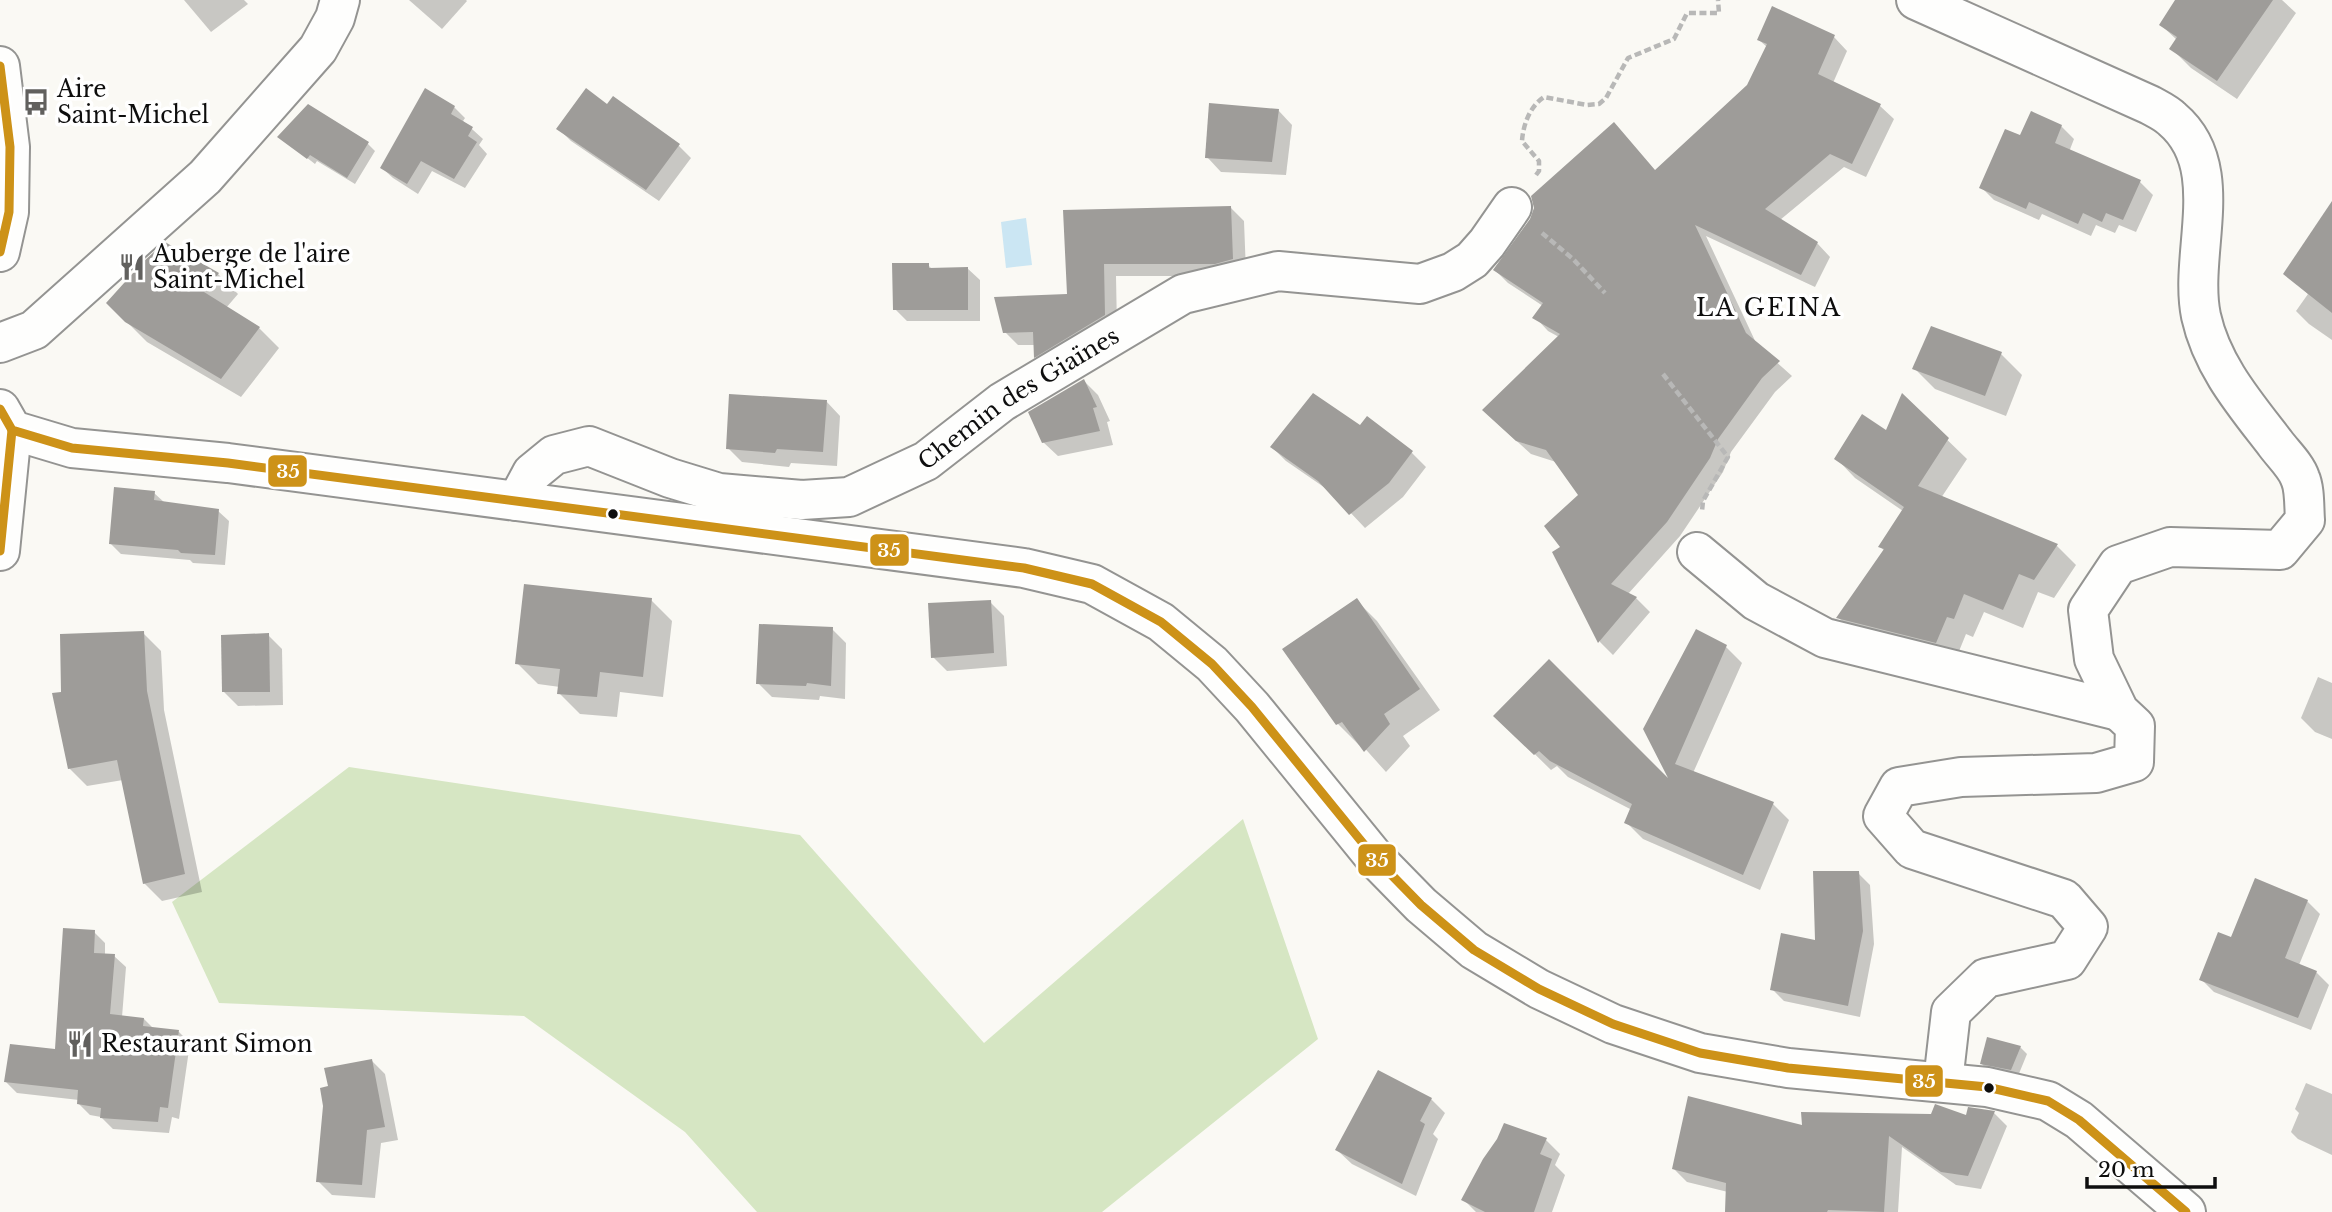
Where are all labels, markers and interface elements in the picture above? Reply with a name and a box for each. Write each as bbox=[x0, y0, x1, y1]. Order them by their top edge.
place label: Aire Saint-Michel bbox=[56, 75, 209, 129]
bus stop icon: Aire Saint-Michel bbox=[21, 87, 51, 117]
place label: Auberge de l'aire Saint-Michel bbox=[152, 240, 350, 294]
restaurant icon: Auberge de l'aire Saint-Michel bbox=[117, 252, 147, 282]
district label: LA GEINA bbox=[1696, 293, 1842, 322]
street label: Chemin des Giaïnes bbox=[913, 321, 1124, 476]
line badge: 35 bbox=[267, 454, 308, 488]
text: 35 bbox=[276, 460, 300, 483]
unlabelled marker bbox=[606, 507, 620, 521]
line badge: 35 bbox=[869, 533, 910, 567]
text: 35 bbox=[877, 539, 901, 562]
line badge: 35 bbox=[1357, 843, 1397, 877]
text: 35 bbox=[1365, 849, 1389, 872]
restaurant icon: Restaurant Simon bbox=[65, 1029, 95, 1059]
place label: Restaurant Simon bbox=[101, 1030, 313, 1058]
line badge: 35 bbox=[1904, 1064, 1944, 1098]
text: 35 bbox=[1912, 1070, 1936, 1093]
unlabelled marker bbox=[1982, 1081, 1996, 1095]
scale bar bbox=[2087, 1146, 2215, 1190]
text: 20 m bbox=[2098, 1157, 2155, 1183]

